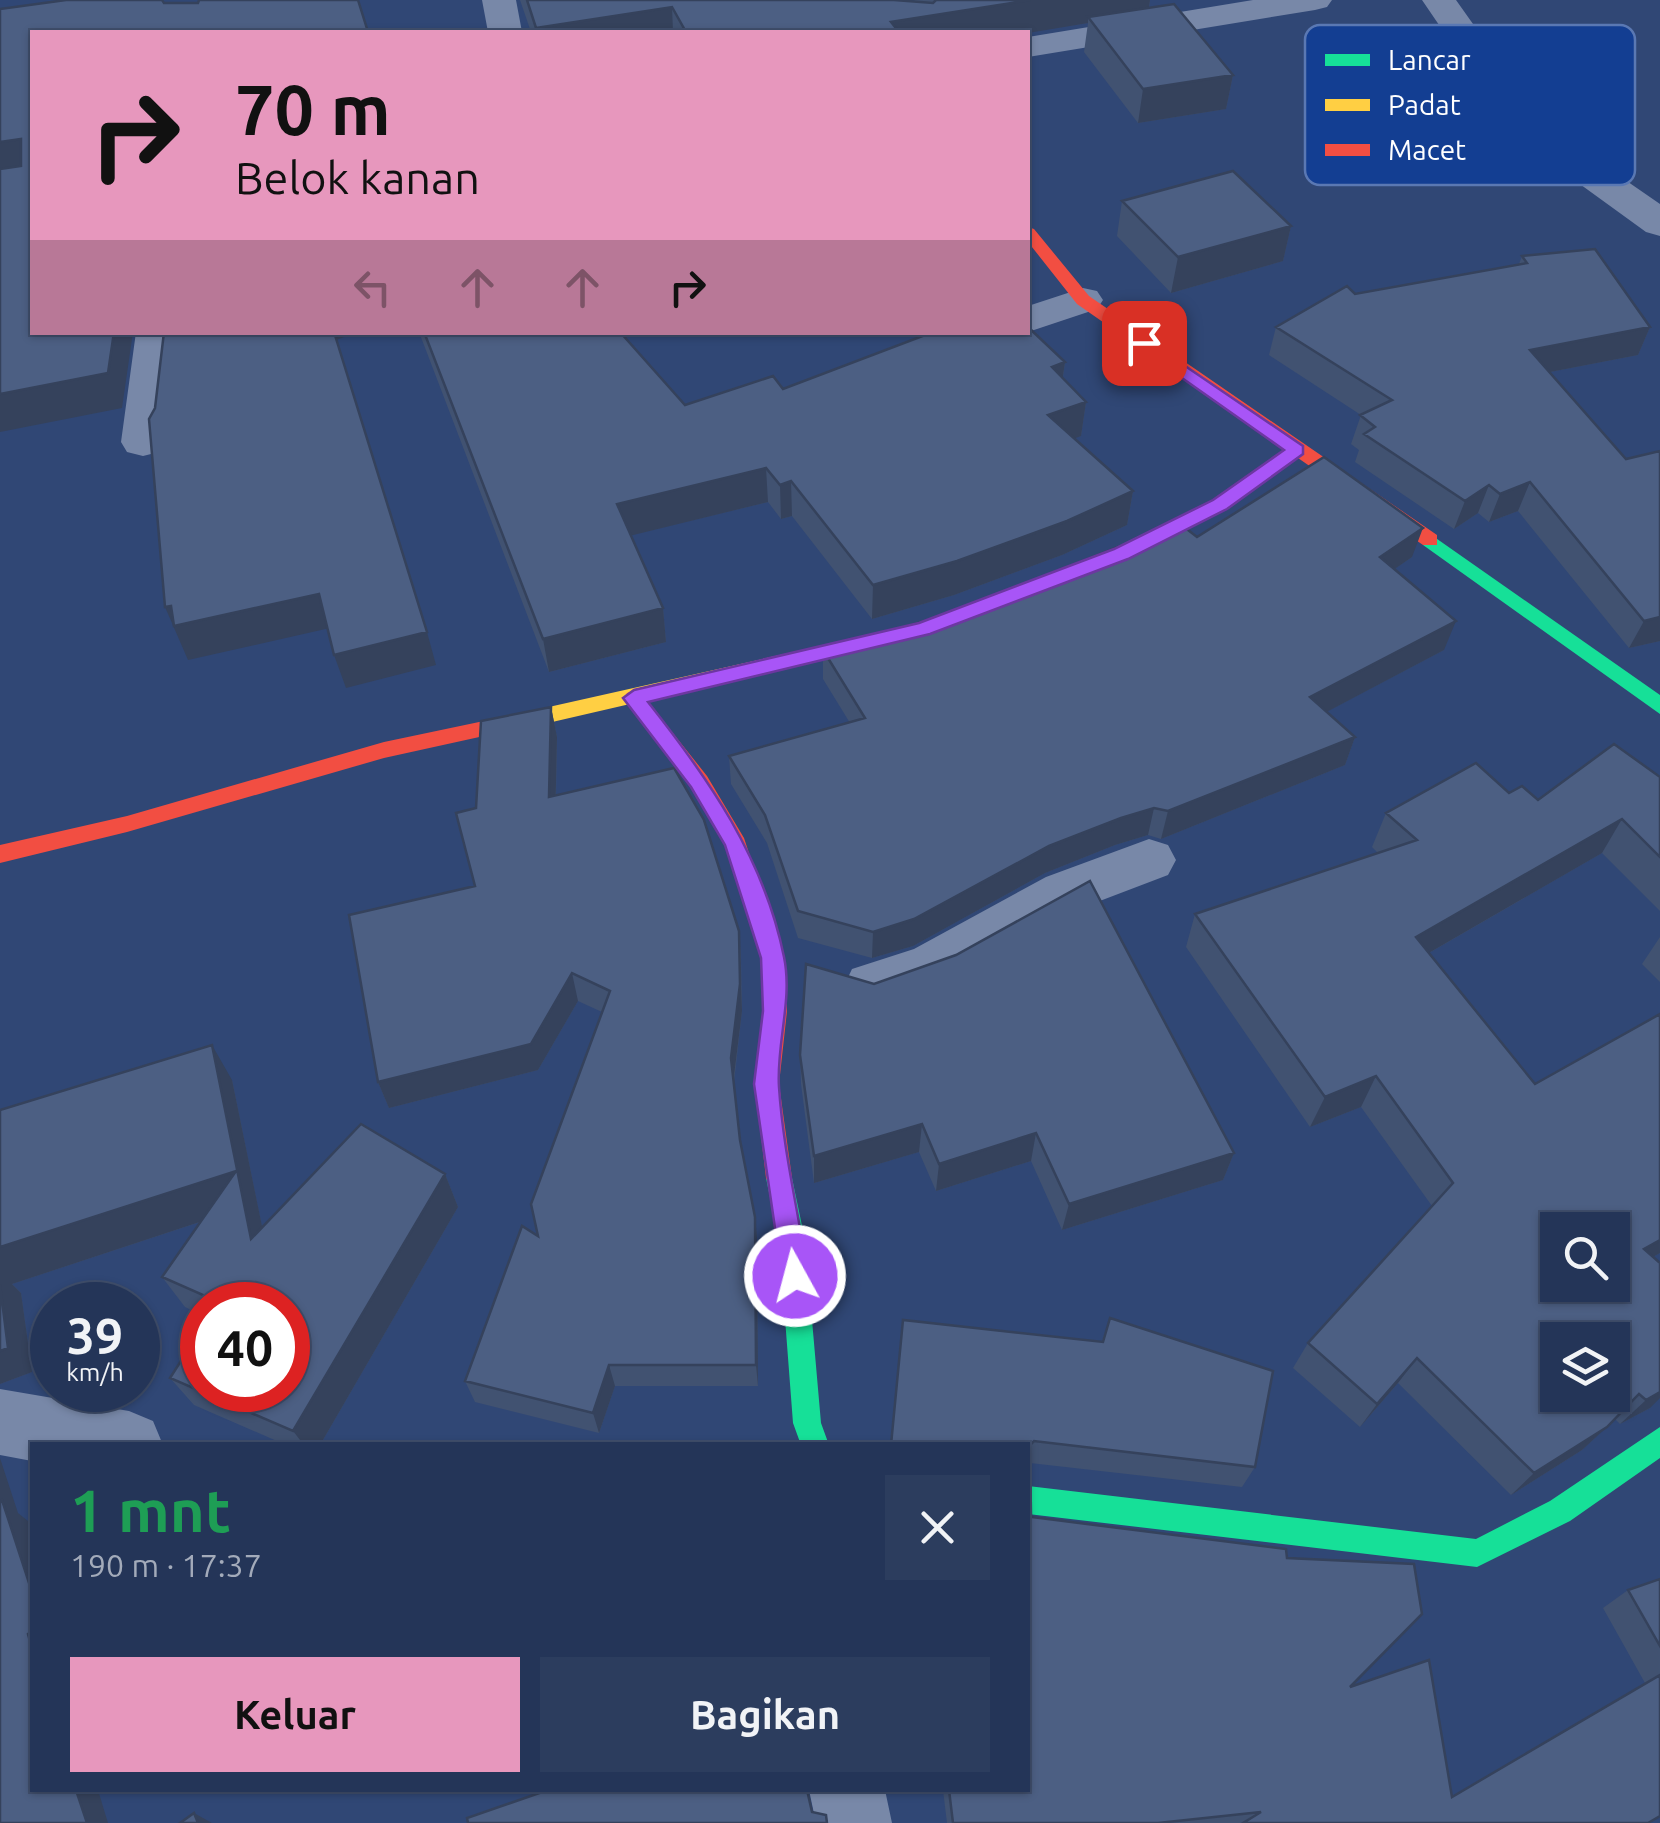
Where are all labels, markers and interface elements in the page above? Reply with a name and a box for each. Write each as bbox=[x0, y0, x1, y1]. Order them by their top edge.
legend bbox=[1305, 25, 1635, 185]
text: Lancar bbox=[1388, 44, 1471, 75]
icon: right bbox=[70, 70, 200, 200]
text: 70 m bbox=[235, 70, 391, 148]
text: Padat bbox=[1388, 89, 1461, 120]
text: Macet bbox=[1388, 134, 1466, 165]
text: Belok kanan bbox=[235, 152, 480, 203]
icon: left bbox=[345, 260, 400, 315]
icon: ahead bbox=[450, 260, 505, 315]
icon: ahead bbox=[555, 260, 610, 315]
icon: right bbox=[660, 260, 715, 315]
pin bbox=[1102, 301, 1187, 386]
icon: arrive bbox=[1117, 316, 1172, 371]
map controls bbox=[1540, 1212, 1630, 1412]
button: search bbox=[1540, 1212, 1630, 1302]
position arrow bbox=[743, 1224, 847, 1328]
speed limit sign: 40 bbox=[180, 1282, 310, 1412]
text: 39 bbox=[67, 1307, 123, 1363]
button: layers bbox=[1540, 1322, 1630, 1412]
text: km/h bbox=[66, 1358, 124, 1386]
button: close bbox=[885, 1475, 990, 1580]
text: 1 mnt bbox=[70, 1476, 231, 1543]
text: 190 m · 17:37 bbox=[70, 1547, 262, 1583]
button: Keluar bbox=[70, 1657, 520, 1772]
button: Bagikan bbox=[540, 1657, 990, 1772]

